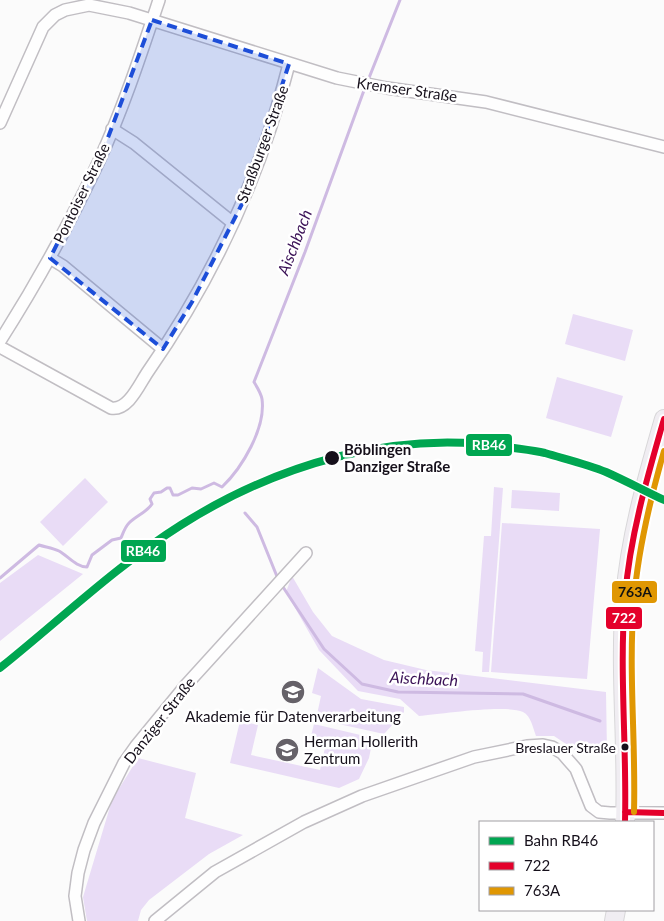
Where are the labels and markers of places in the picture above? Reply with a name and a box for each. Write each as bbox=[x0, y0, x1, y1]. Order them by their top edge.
place label: Böblingen Danziger Straße bbox=[344, 440, 450, 475]
marker: Böblingen Danziger Straße bbox=[323, 449, 341, 467]
school or university icon: Akademie für Datenverarbeitung bbox=[280, 679, 306, 705]
place label: Akademie für Datenverarbeitung bbox=[185, 707, 401, 725]
place label: Herman Hollerith Zentrum bbox=[304, 732, 418, 767]
school or university icon: Herman Hollerith Zentrum bbox=[274, 737, 300, 763]
place label: Breslauer Straße bbox=[515, 739, 616, 756]
marker: Breslauer Straße bbox=[620, 742, 630, 752]

